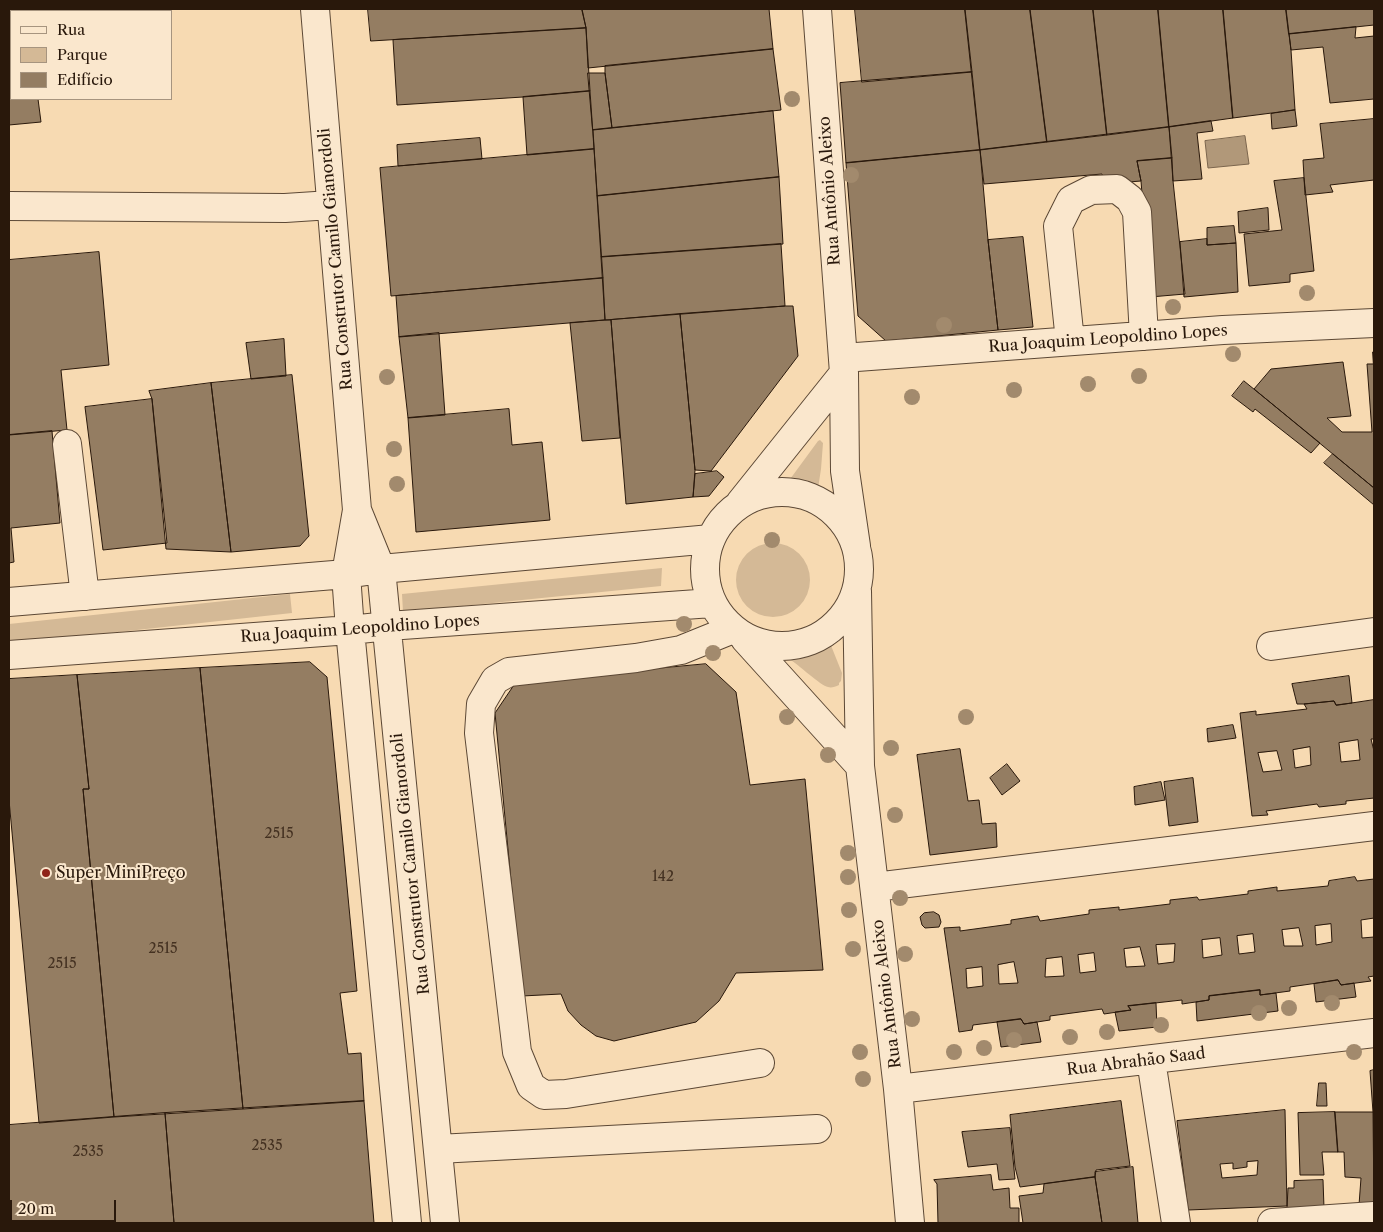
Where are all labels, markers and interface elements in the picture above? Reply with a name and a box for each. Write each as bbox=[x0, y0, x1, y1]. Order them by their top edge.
legend bbox=[10, 10, 172, 100]
text: Rua bbox=[57, 20, 85, 39]
text: Parque bbox=[57, 45, 107, 64]
text: Edifício bbox=[57, 70, 113, 89]
street label: Rua Antônio Aleixo bbox=[815, 116, 845, 266]
street label: Rua Construtor Camilo Gianordoli bbox=[315, 127, 357, 391]
street label: Rua Joaquim Leopoldino Lopes bbox=[988, 321, 1228, 357]
street label: Rua Joaquim Leopoldino Lopes bbox=[240, 611, 480, 647]
street label: Rua Construtor Camilo Gianordoli bbox=[388, 732, 434, 996]
house number: 2515 bbox=[264, 826, 294, 842]
place label: Super MiniPreço bbox=[56, 863, 186, 883]
marker: Super MiniPreço bbox=[40, 867, 52, 879]
house number: 142 bbox=[652, 869, 674, 885]
street label: Rua Antônio Aleixo bbox=[868, 919, 906, 1069]
house number: 2515 bbox=[148, 941, 178, 957]
house number: 2515 bbox=[47, 956, 77, 972]
street label: Rua Abrahão Saad bbox=[1066, 1044, 1206, 1080]
house number: 2535 bbox=[252, 1138, 282, 1154]
house number: 2535 bbox=[73, 1144, 103, 1160]
scale bar bbox=[12, 1190, 119, 1222]
text: 20 m bbox=[18, 1199, 54, 1218]

